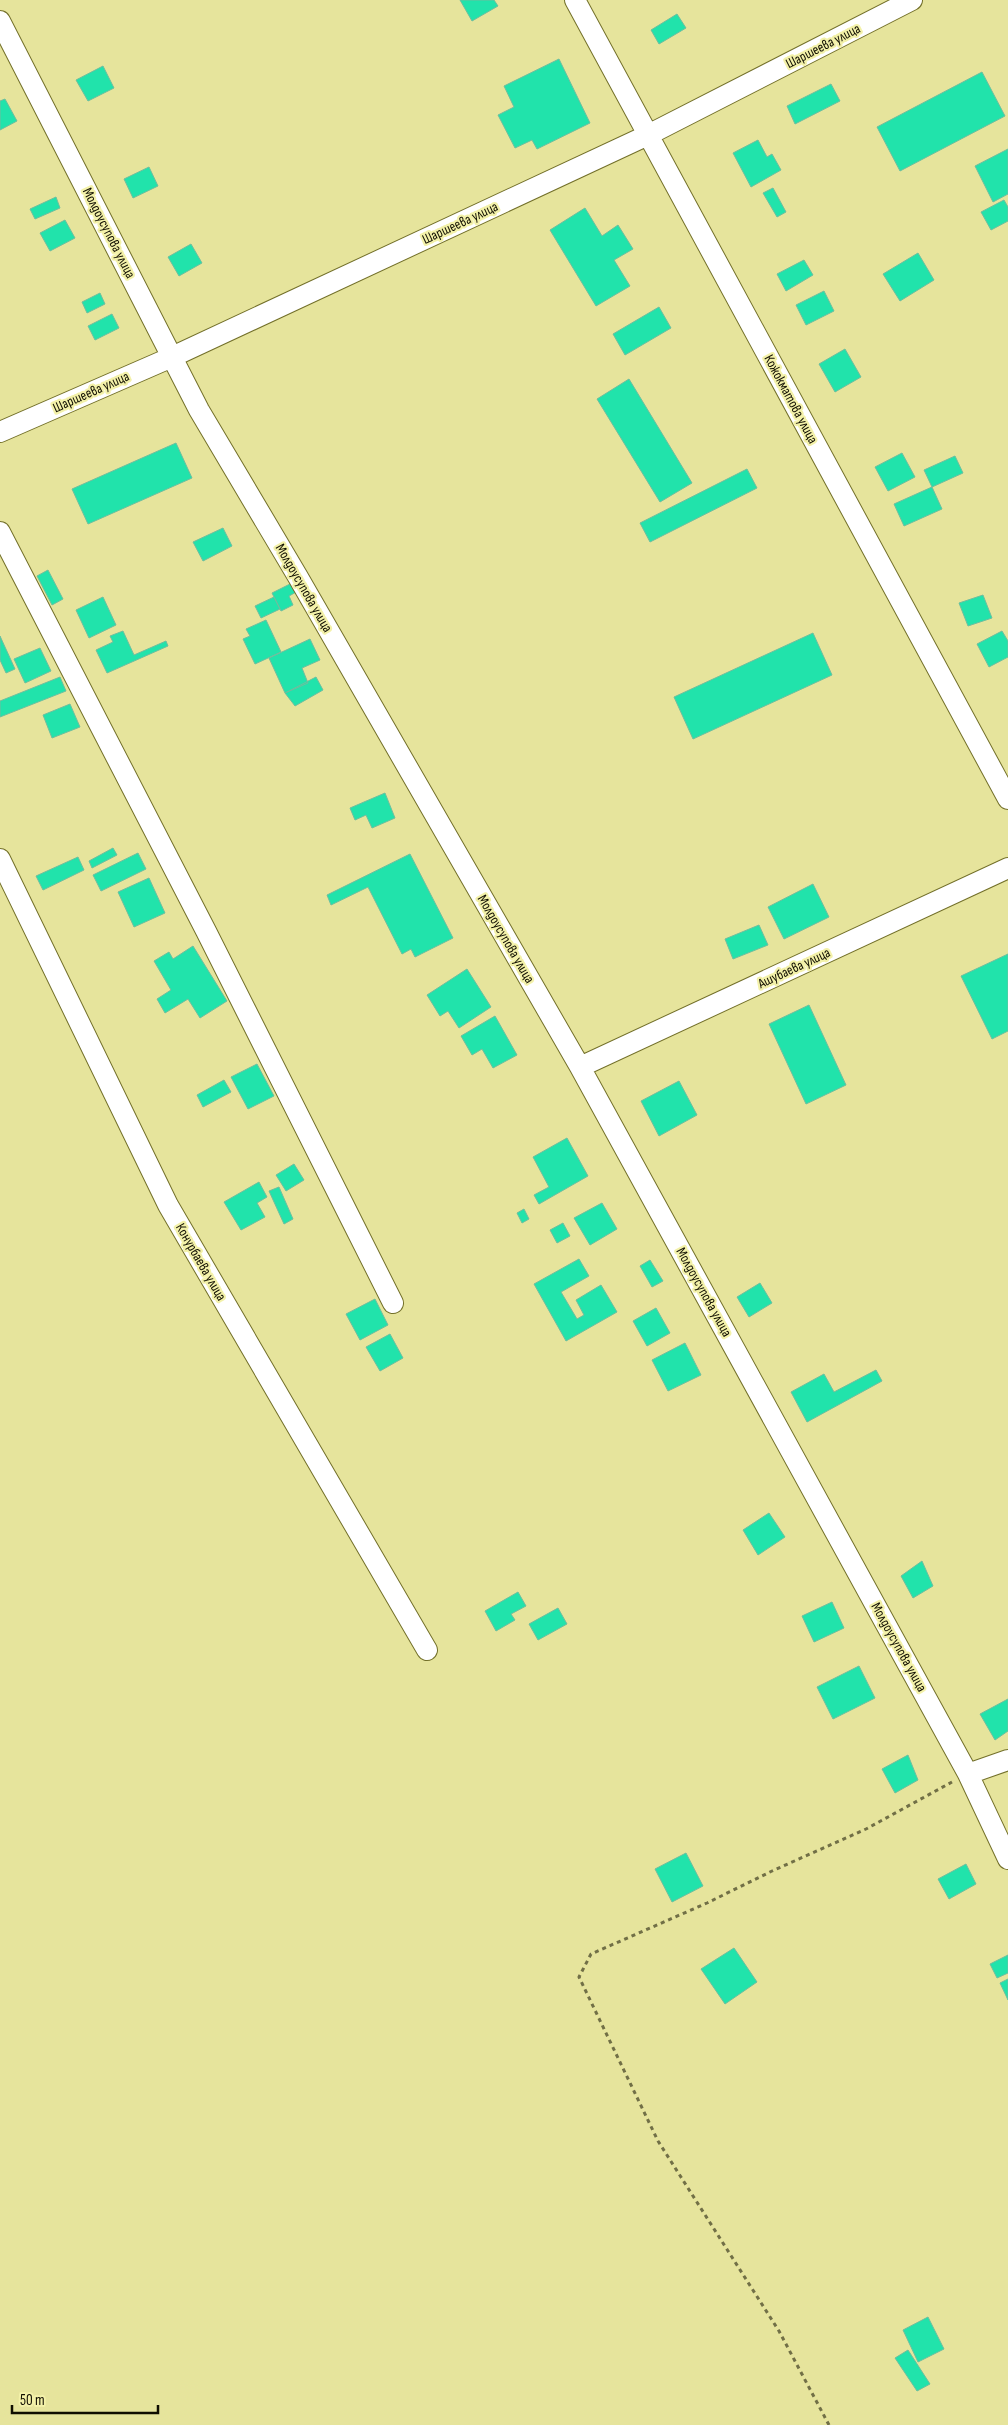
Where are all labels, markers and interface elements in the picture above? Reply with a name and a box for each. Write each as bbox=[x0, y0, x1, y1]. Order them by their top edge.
street label: Шаршеева улица bbox=[783, 20, 863, 72]
street label: Молдоусупова улица bbox=[79, 185, 139, 281]
street label: Шаршеева улица bbox=[419, 198, 501, 248]
street label: Кожокматова улица bbox=[760, 352, 822, 446]
street label: Шаршеева улица bbox=[50, 368, 132, 416]
street label: Молдоусупова улица bbox=[272, 541, 336, 635]
street label: Молдоусупова улица bbox=[474, 892, 538, 986]
street label: Ашубаева улица bbox=[754, 944, 833, 993]
street label: Конурбаева улица bbox=[172, 1220, 230, 1304]
street label: Молдоусупова улица bbox=[672, 1244, 736, 1340]
street label: Молдоусупова улица bbox=[867, 1599, 931, 1695]
scale bar bbox=[12, 2382, 159, 2414]
text: 50 m bbox=[20, 2391, 45, 2410]

